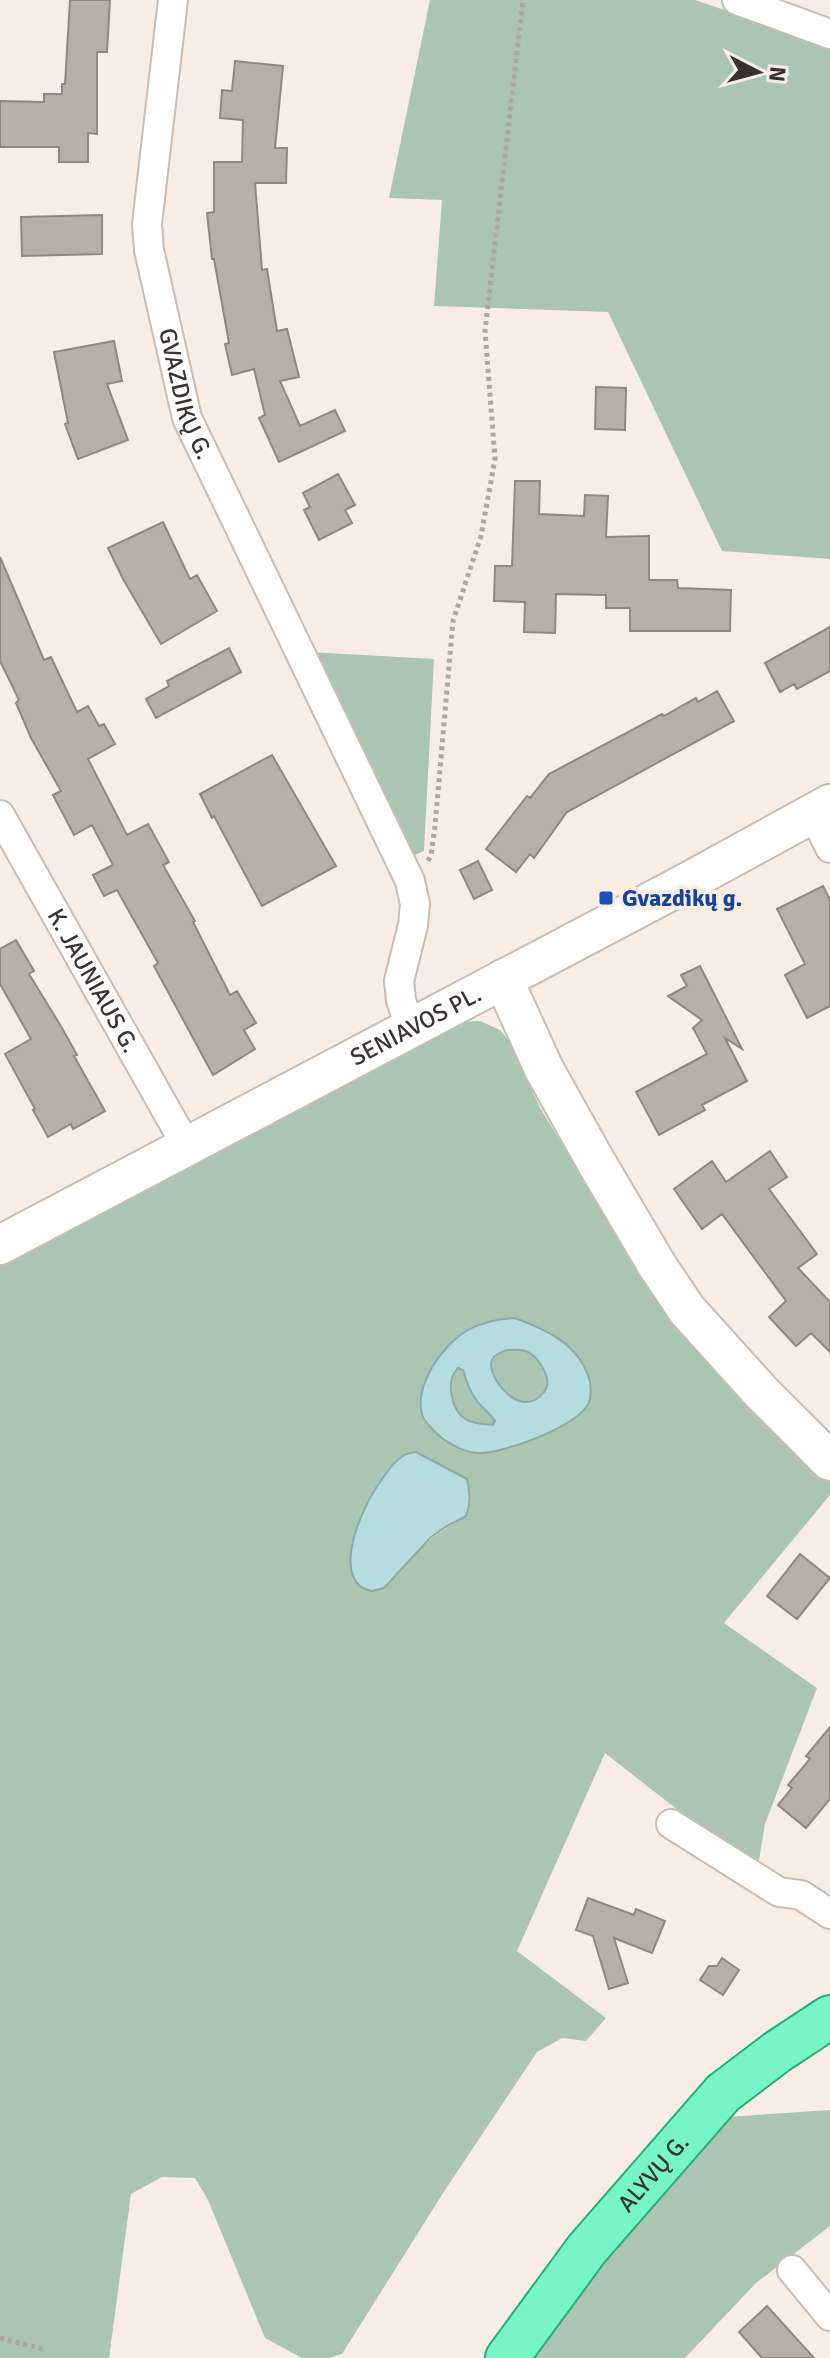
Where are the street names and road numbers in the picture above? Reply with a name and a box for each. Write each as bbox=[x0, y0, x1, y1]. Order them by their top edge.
street label: GVAZDIKŲ G. bbox=[152, 325, 220, 464]
street label: K. JAUNIAUS G. bbox=[41, 903, 146, 1058]
street label: SENIAVOS PL. bbox=[345, 979, 486, 1072]
street label: ALYVŲ G. bbox=[611, 2128, 695, 2218]

